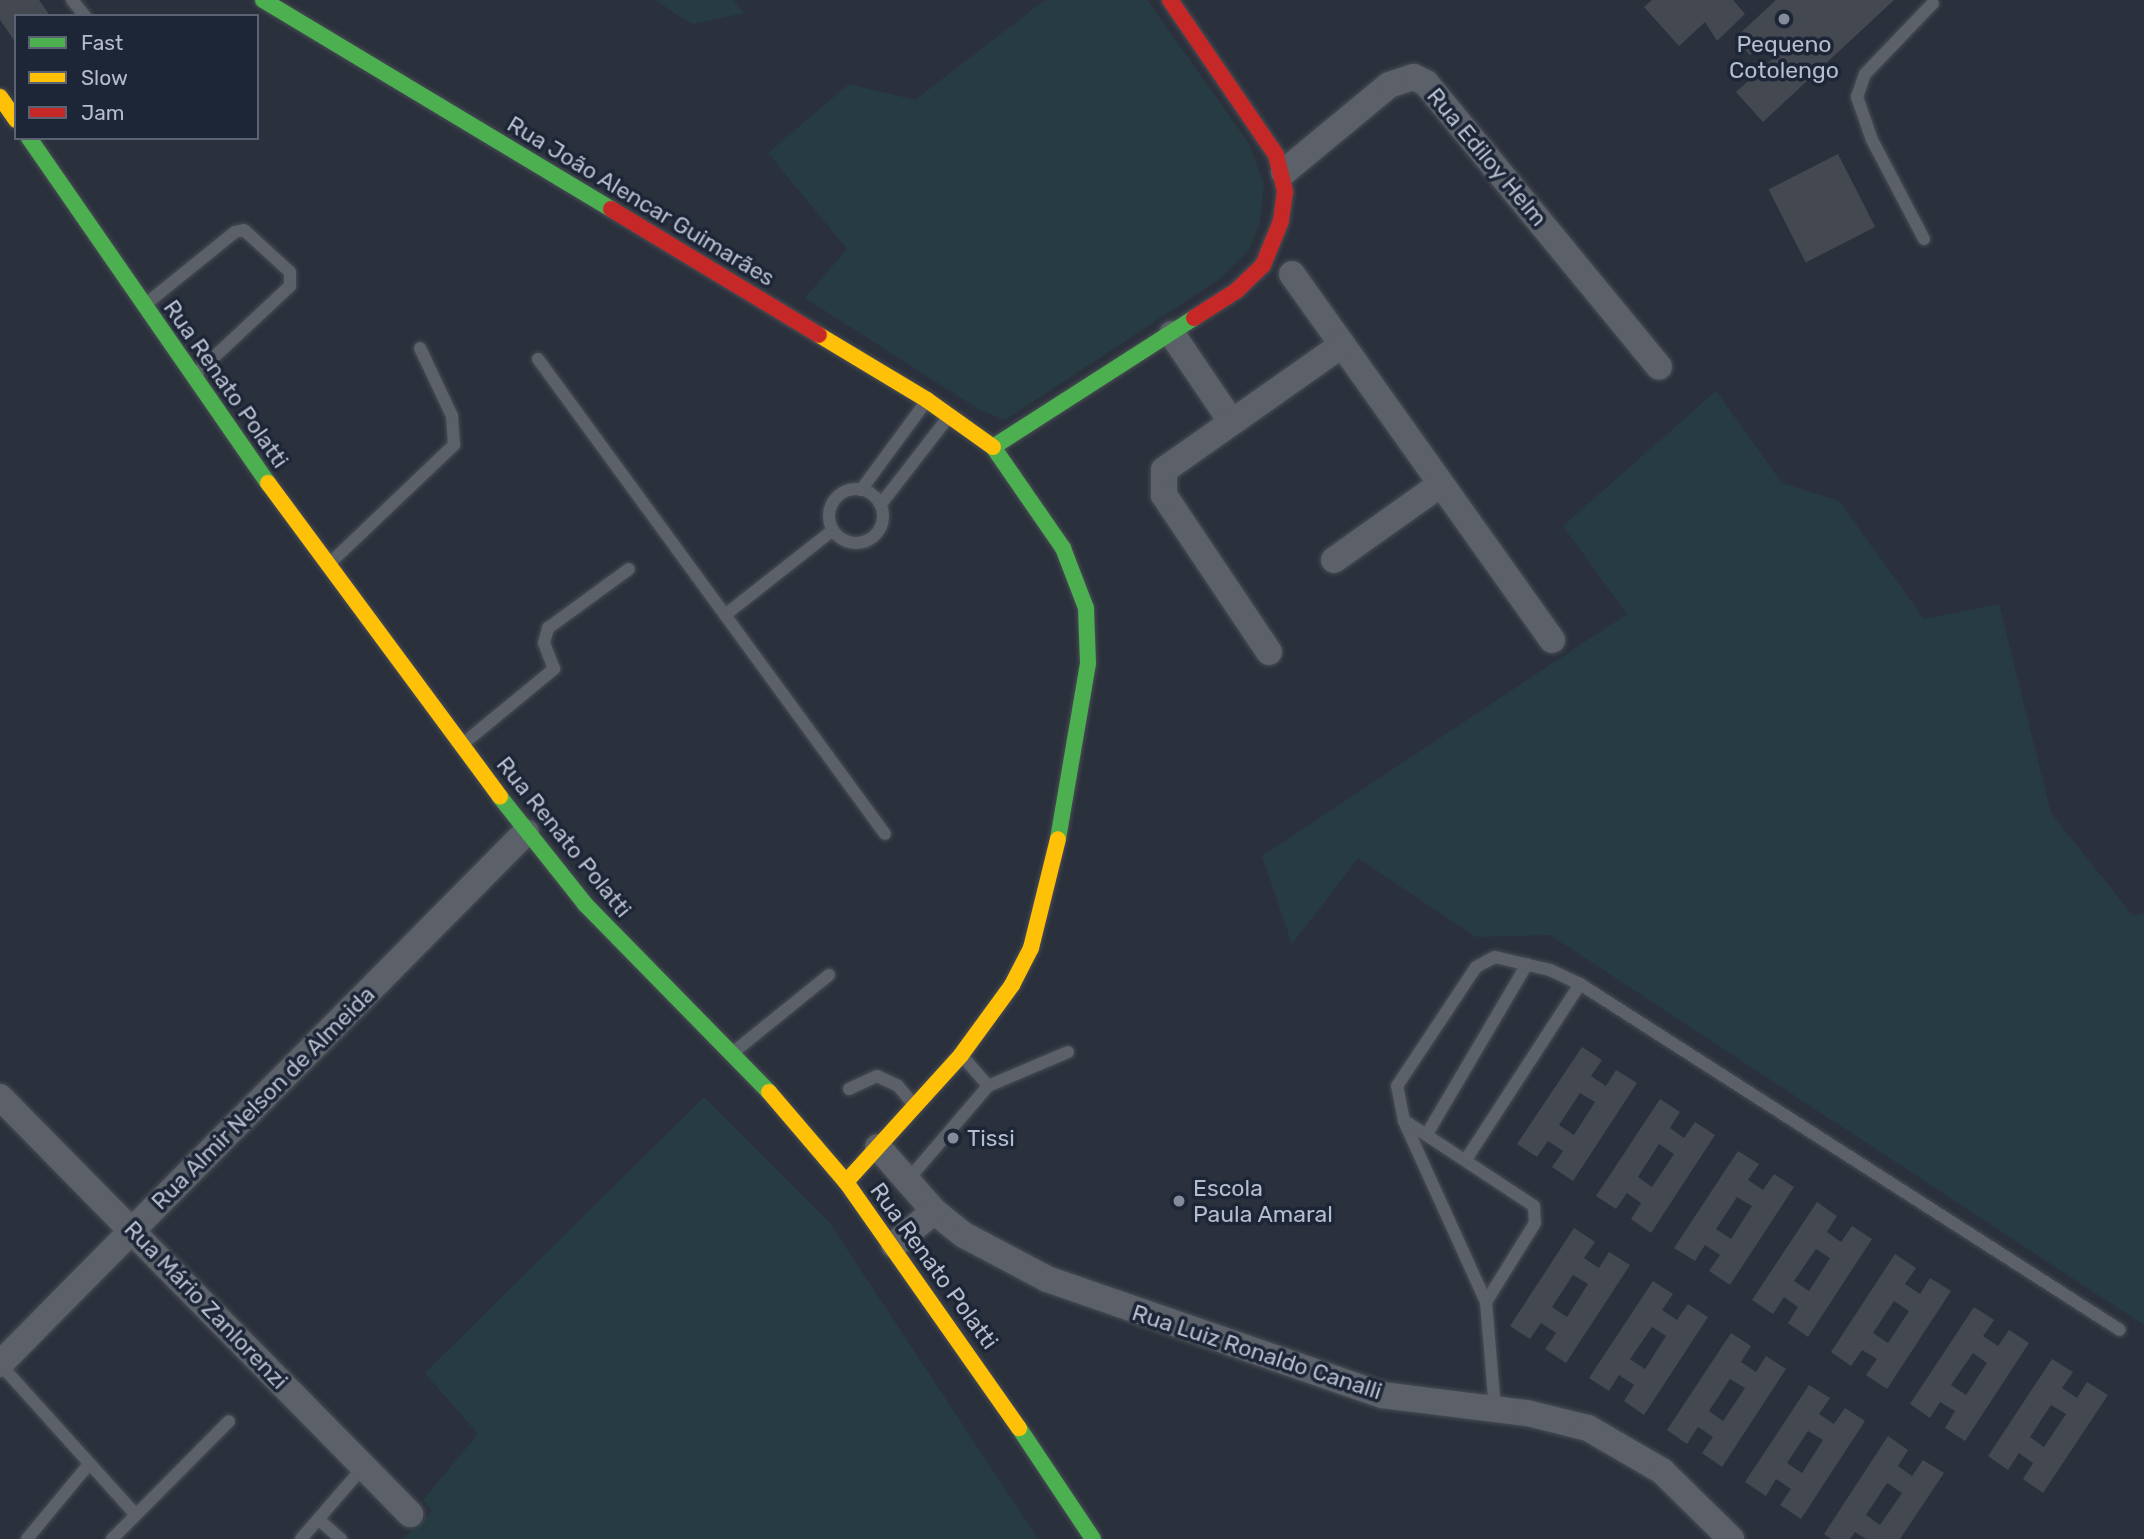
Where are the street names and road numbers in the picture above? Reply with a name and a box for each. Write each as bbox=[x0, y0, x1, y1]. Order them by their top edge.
street label: Rua Ediloy Helm bbox=[1421, 82, 1553, 232]
street label: Rua João Alencar Guimarães bbox=[502, 110, 780, 292]
street label: Rua Renato Polatti bbox=[158, 295, 294, 473]
street label: Rua Renato Polatti bbox=[491, 751, 637, 923]
street label: Rua Almir Nelson de Almeida bbox=[145, 980, 381, 1216]
street label: Rua Renato Polatti bbox=[864, 1177, 1004, 1355]
street label: Rua Mário Zanlorenzi bbox=[119, 1215, 293, 1395]
street label: Rua Luiz Ronaldo Canalli bbox=[1129, 1299, 1385, 1405]

